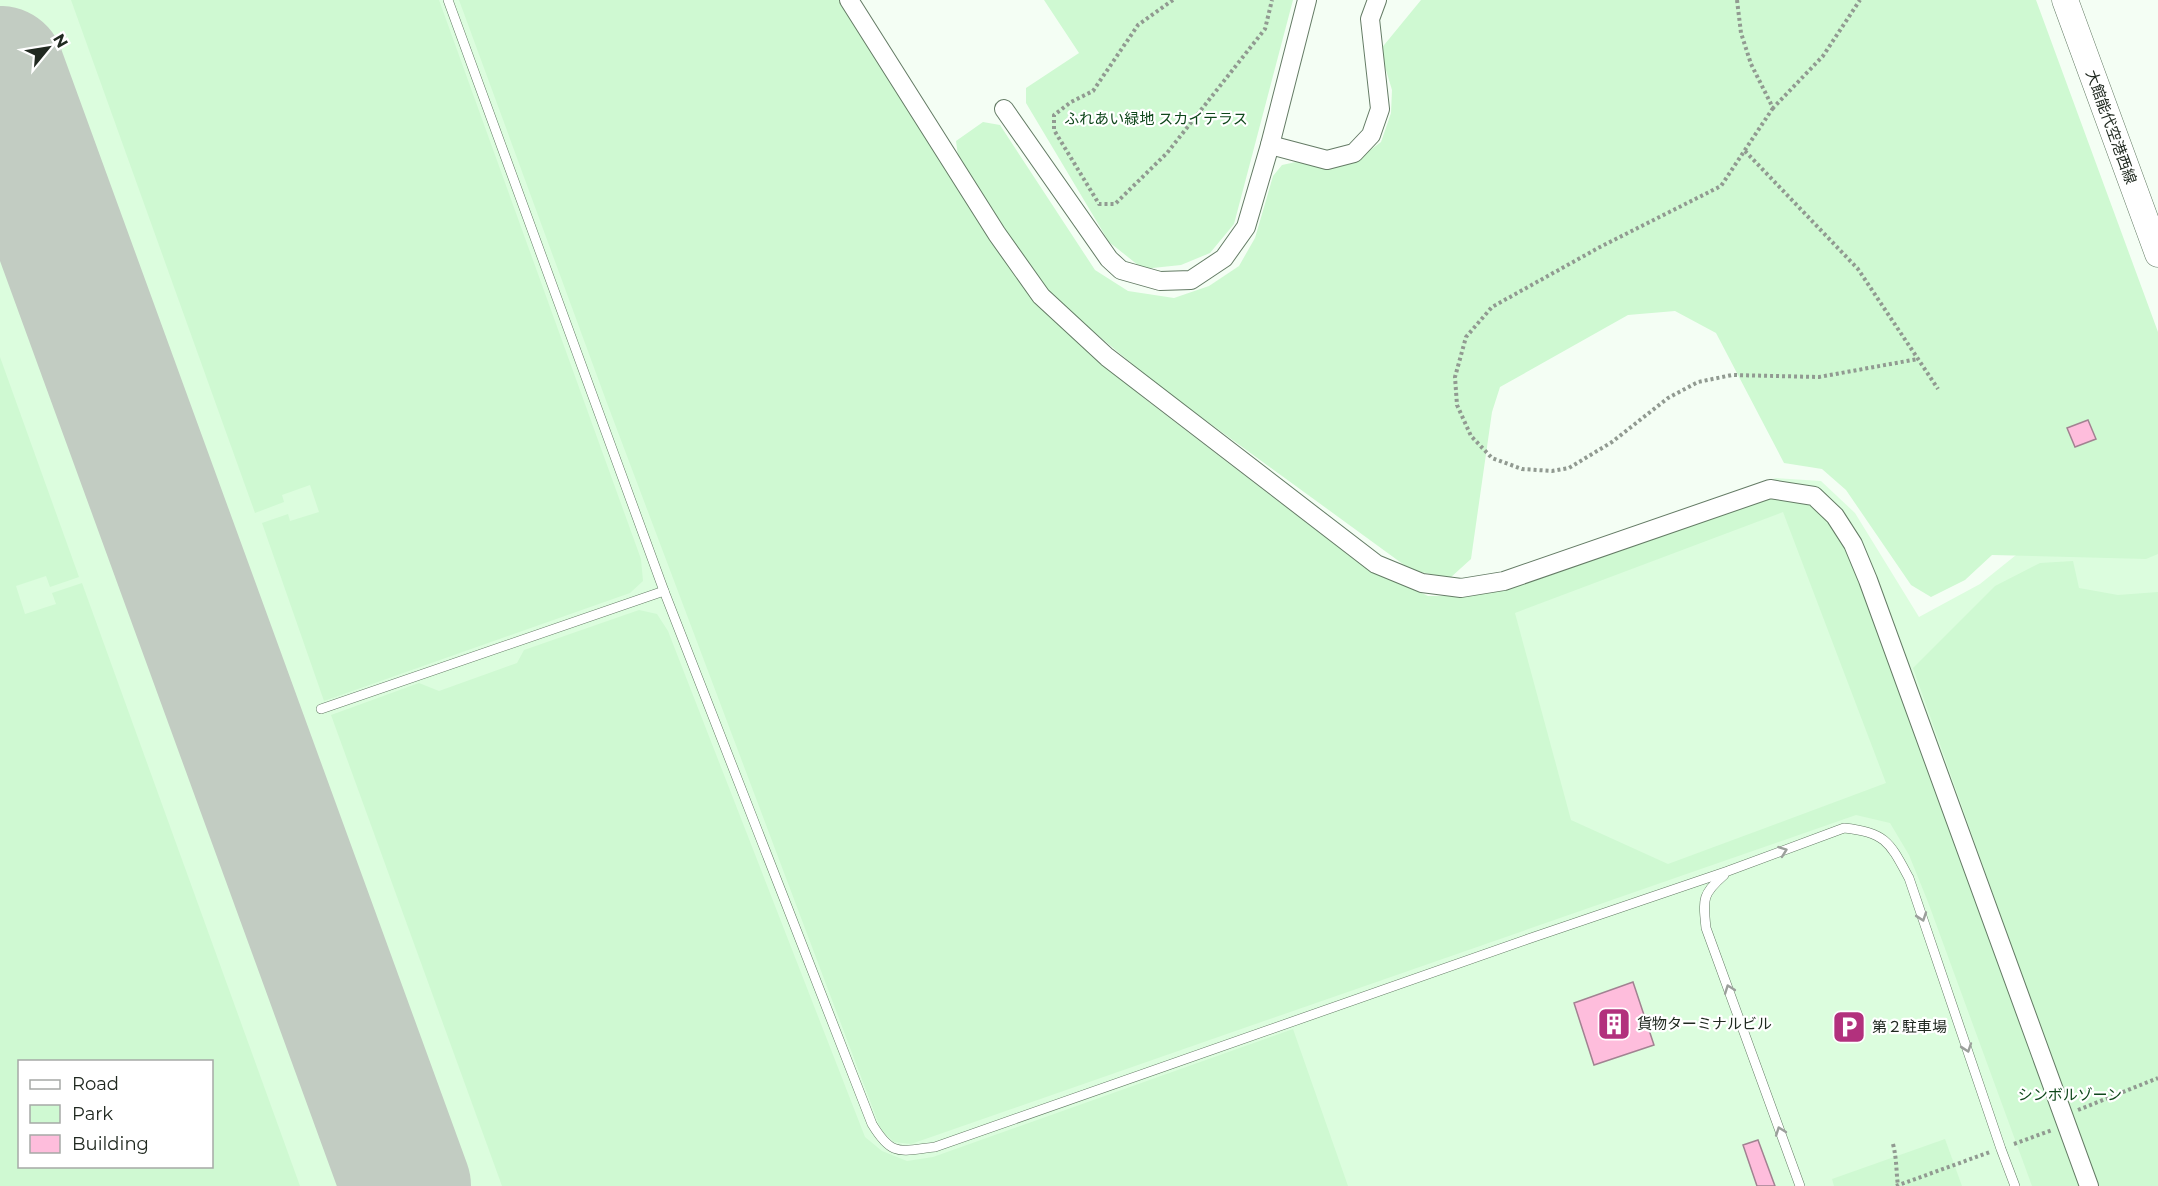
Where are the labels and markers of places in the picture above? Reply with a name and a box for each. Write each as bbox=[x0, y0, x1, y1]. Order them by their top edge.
building icon: 貨物ターミナルビル bbox=[1596, 1006, 1632, 1042]
parking icon: 第２駐車場 bbox=[1831, 1009, 1867, 1045]
place label: 貨物ターミナルビル bbox=[1637, 1014, 1772, 1033]
place label: 第２駐車場 bbox=[1872, 1017, 1947, 1036]

